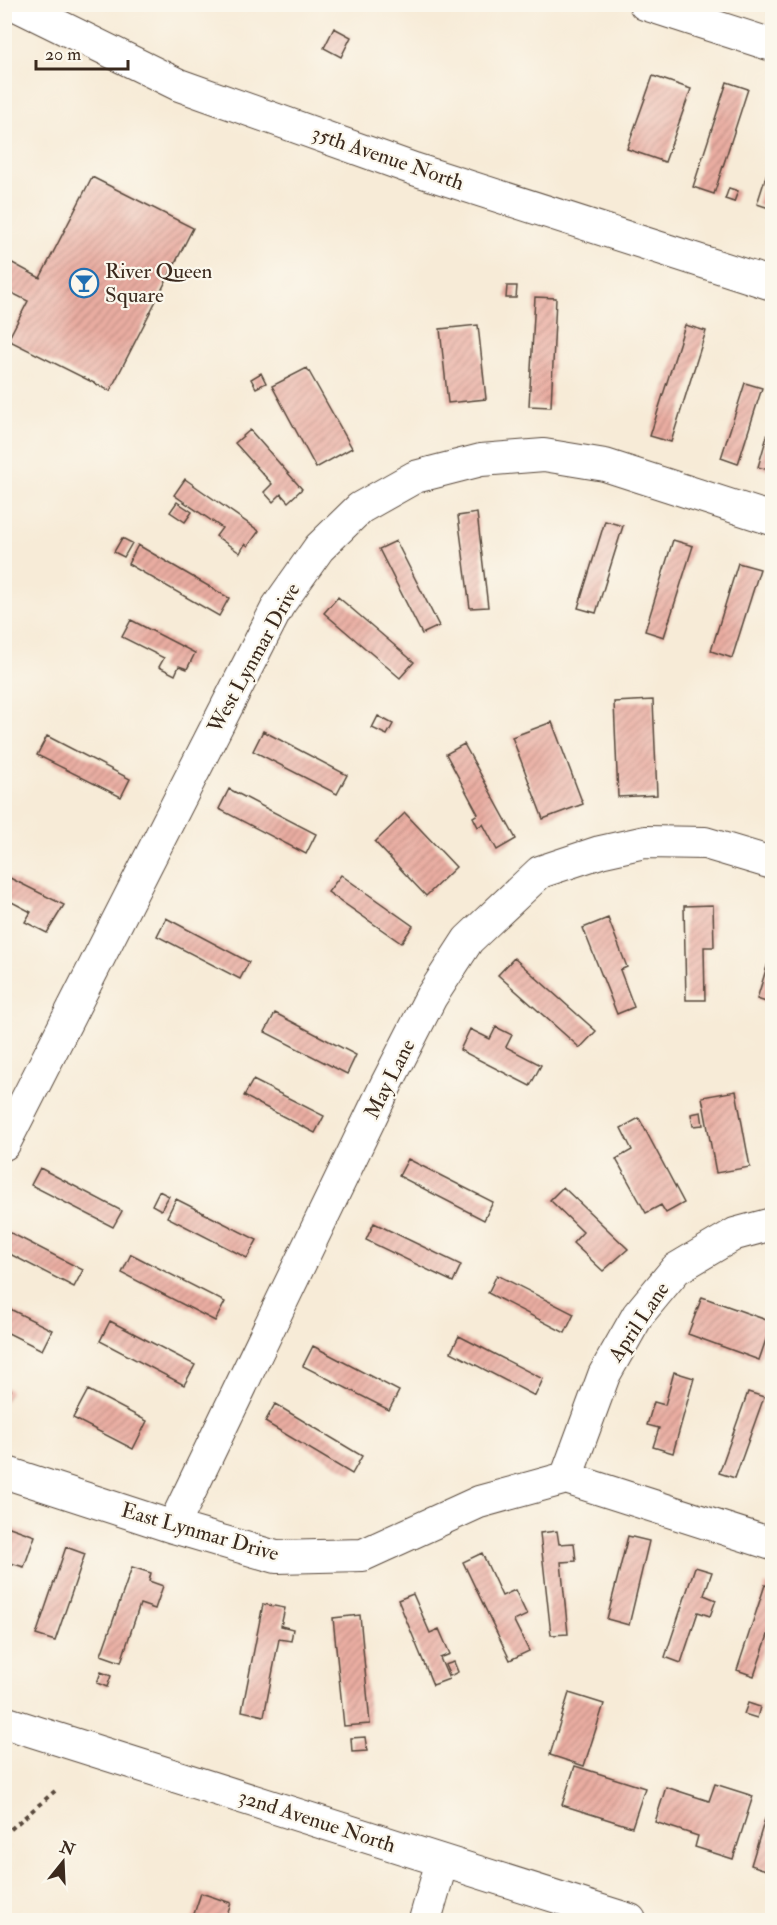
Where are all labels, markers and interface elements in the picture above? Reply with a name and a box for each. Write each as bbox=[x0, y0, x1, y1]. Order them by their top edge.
scale bar bbox=[36, 33, 128, 71]
text: 20 m bbox=[45, 43, 81, 66]
street label: 35th Avenue North bbox=[309, 119, 467, 197]
place label: River Queen Square bbox=[105, 258, 213, 309]
bar icon: River Queen Square bbox=[68, 267, 100, 299]
street label: West Lynmar Drive bbox=[201, 578, 306, 739]
street label: May Lane bbox=[359, 1034, 422, 1123]
street label: April Lane bbox=[602, 1277, 676, 1368]
street label: East Lynmar Drive bbox=[118, 1497, 282, 1567]
street label: 32nd Avenue North bbox=[235, 1783, 399, 1859]
north arrow bbox=[33, 1832, 93, 1892]
text: N bbox=[56, 1837, 78, 1861]

